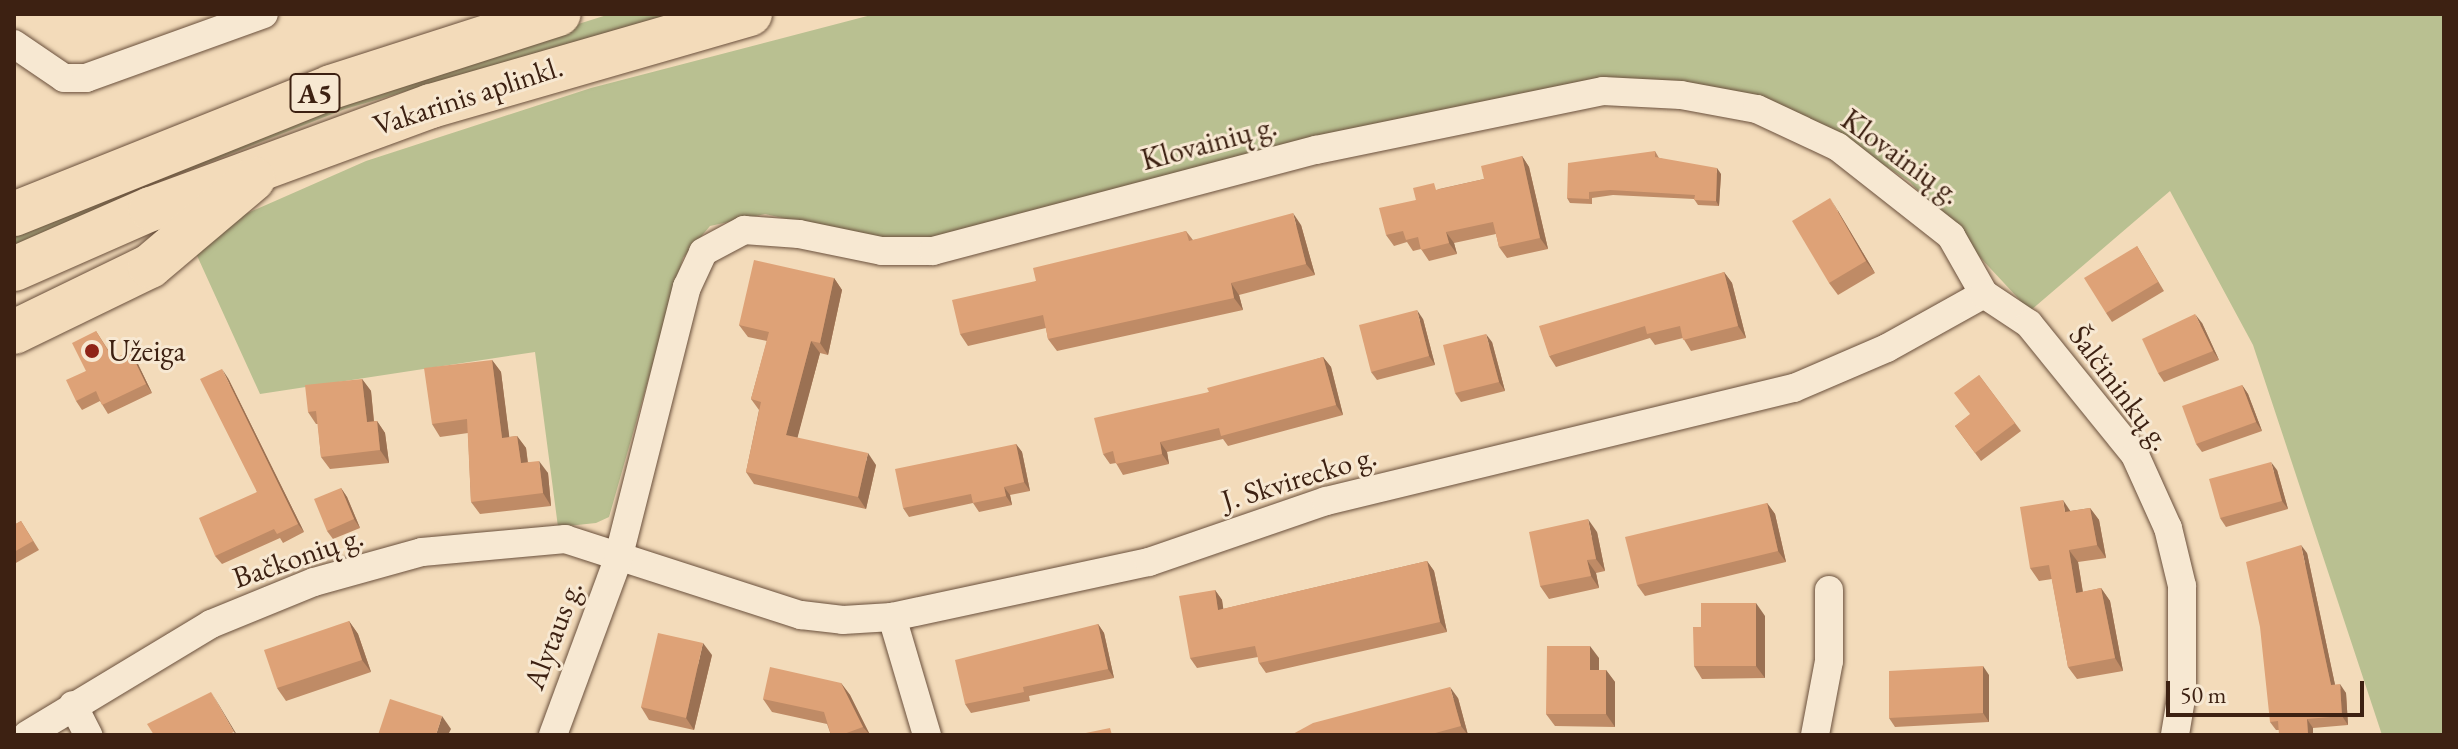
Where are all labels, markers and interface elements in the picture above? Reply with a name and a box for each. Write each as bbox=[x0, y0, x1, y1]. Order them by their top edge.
street label: Vakarinis aplinkl. bbox=[369, 48, 567, 144]
road number: A5 bbox=[289, 69, 341, 117]
street label: Klovainių g. bbox=[1834, 102, 1968, 212]
street label: Klovainių g. bbox=[1137, 108, 1281, 178]
street label: Šalčininkų g. bbox=[2061, 318, 2179, 458]
place label: Užeiga bbox=[108, 333, 186, 369]
marker: Užeiga bbox=[83, 342, 101, 360]
street label: J. Skvirecko g. bbox=[1217, 437, 1381, 519]
street label: Bačkonių g. bbox=[228, 518, 368, 596]
street label: Alytaus g. bbox=[516, 575, 590, 695]
scale bar bbox=[2170, 665, 2368, 715]
text: 50 m bbox=[2180, 679, 2227, 710]

